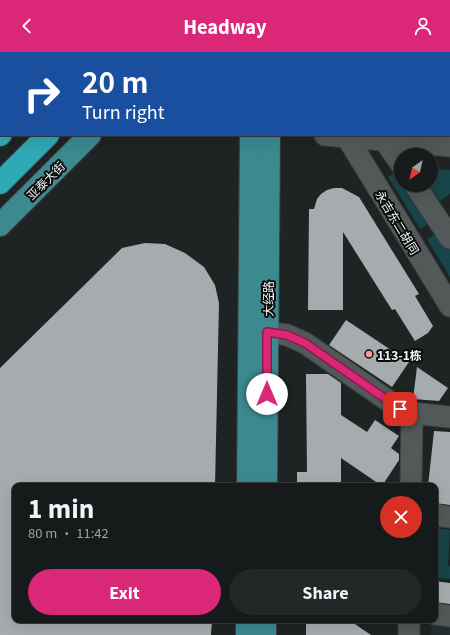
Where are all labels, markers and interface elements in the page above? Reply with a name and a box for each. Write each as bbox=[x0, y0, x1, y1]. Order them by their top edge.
text: Headway bbox=[183, 13, 267, 39]
icon: back bbox=[16, 15, 38, 37]
icon: person bbox=[412, 15, 434, 37]
text: 20 m bbox=[82, 61, 148, 101]
icon: right bbox=[16, 68, 68, 120]
text: Turn right bbox=[82, 98, 165, 124]
north arrow bbox=[394, 148, 438, 192]
map controls bbox=[394, 148, 438, 192]
street label: 亚泰大街 bbox=[22, 157, 68, 203]
street label: 永吉东二胡同 bbox=[372, 187, 424, 257]
street label: 大经路 bbox=[259, 281, 276, 317]
place label: 113-1栋 bbox=[377, 346, 422, 363]
marker: 113-1栋 bbox=[364, 349, 374, 359]
position arrow bbox=[246, 373, 288, 415]
pin bbox=[383, 392, 417, 426]
icon: arrive bbox=[389, 398, 411, 420]
text: 1 min bbox=[28, 490, 94, 525]
button: close bbox=[380, 496, 422, 538]
text: 80 m · 11:42 bbox=[28, 523, 109, 542]
button: Exit bbox=[28, 569, 221, 615]
button: Share bbox=[229, 569, 422, 615]

